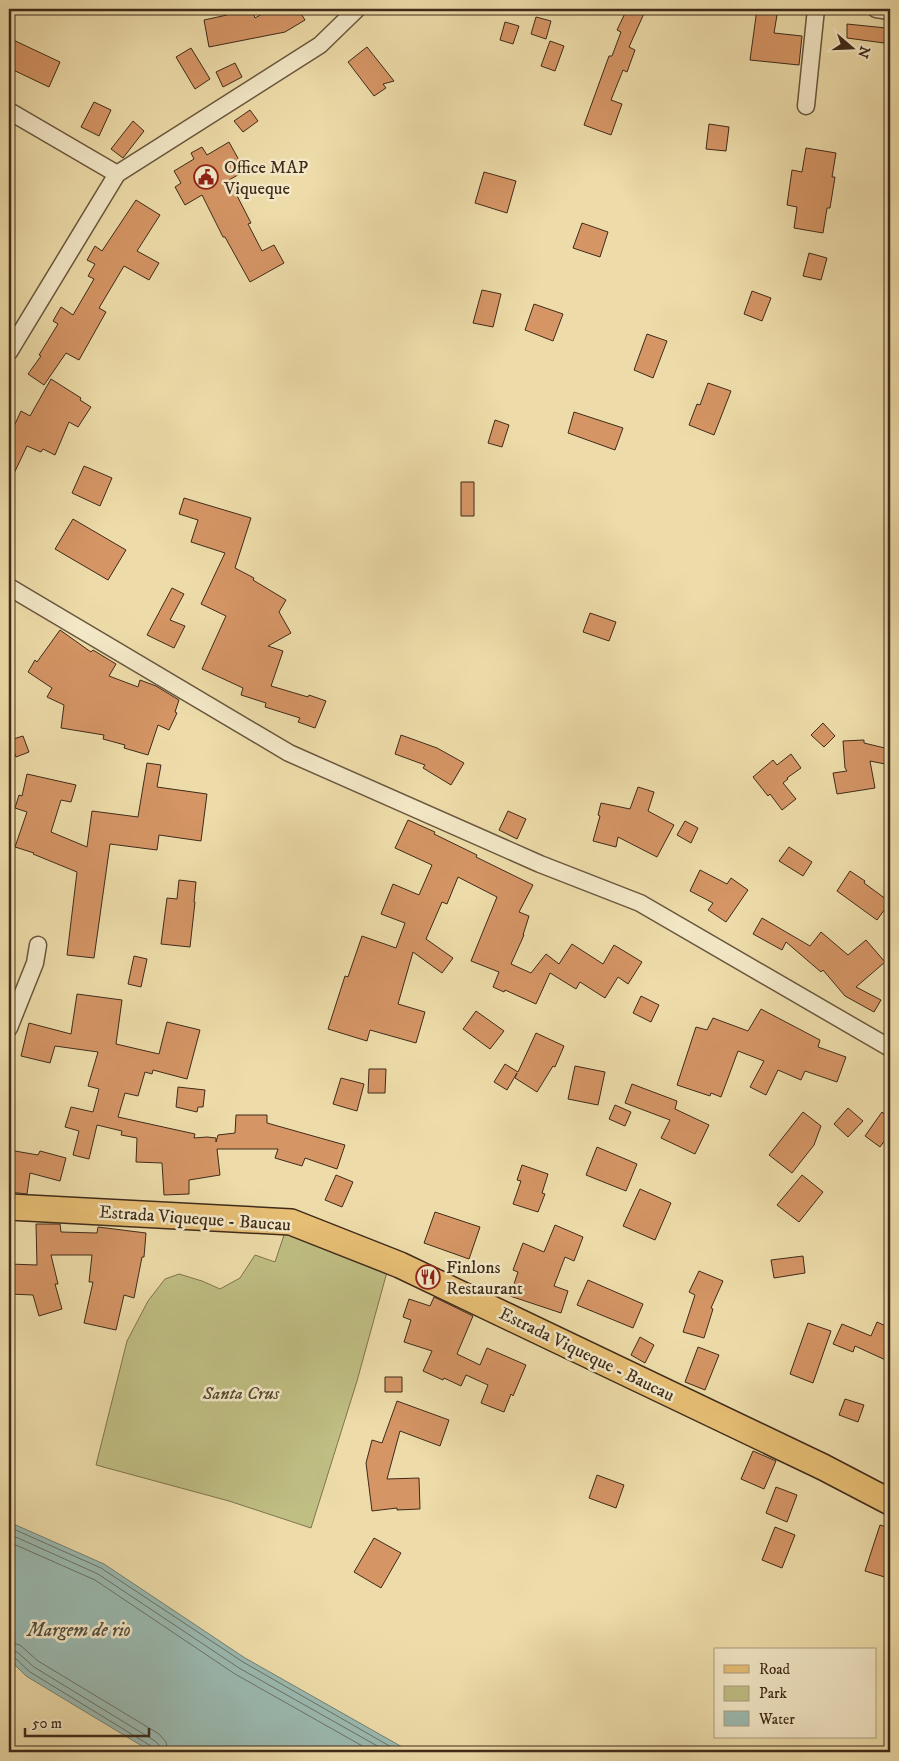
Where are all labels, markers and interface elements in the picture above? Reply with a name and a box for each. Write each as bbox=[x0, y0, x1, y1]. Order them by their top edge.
north arrow bbox=[826, 22, 876, 72]
text: N bbox=[853, 44, 874, 61]
place label: Office MAP Viqueque bbox=[223, 157, 308, 200]
public building icon: Office MAP Viqueque bbox=[193, 164, 219, 190]
street label: Estrada Viqueque - Baucau bbox=[98, 1201, 292, 1237]
place label: Finlons Restaurant bbox=[446, 1257, 523, 1300]
restaurant icon: Finlons Restaurant bbox=[415, 1264, 441, 1290]
street label: Estrada Viqueque - Baucau bbox=[495, 1303, 678, 1407]
park label: Santa Crus bbox=[202, 1383, 280, 1405]
water label: Margem de rio bbox=[25, 1619, 131, 1642]
legend bbox=[714, 1648, 876, 1738]
text: Road bbox=[759, 1660, 791, 1679]
text: Park bbox=[759, 1684, 788, 1703]
scale bar bbox=[25, 1706, 149, 1738]
text: Water bbox=[758, 1710, 795, 1729]
text: 50 m bbox=[32, 1714, 62, 1733]

